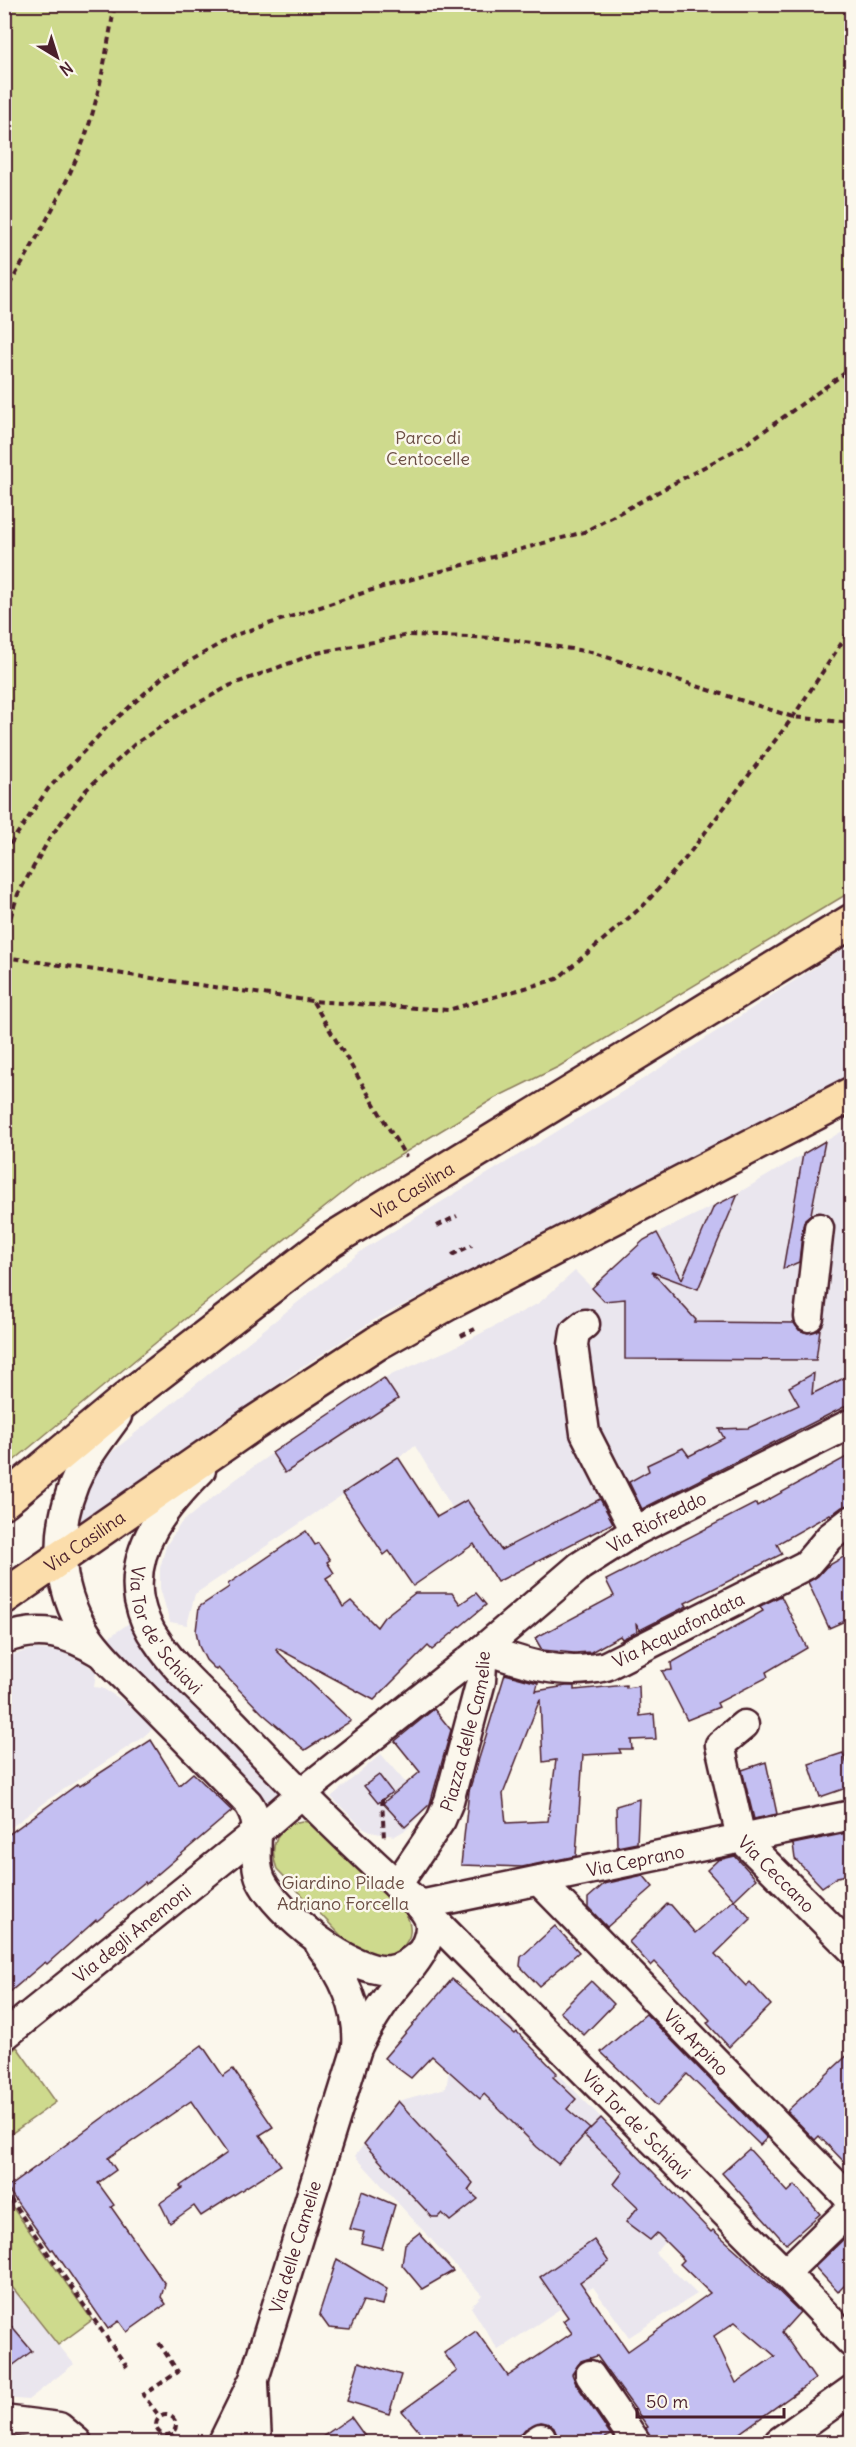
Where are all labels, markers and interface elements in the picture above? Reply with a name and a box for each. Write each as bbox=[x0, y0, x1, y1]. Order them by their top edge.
north arrow bbox=[27, 27, 87, 87]
text: N bbox=[56, 58, 77, 80]
park label: Parco di Centocelle bbox=[386, 426, 470, 470]
street label: Via Casilina bbox=[367, 1156, 458, 1224]
street label: Via Riofreddo bbox=[602, 1486, 710, 1557]
street label: Via Casilina bbox=[40, 1505, 129, 1577]
street label: Via Tor de' Schiavi bbox=[126, 1564, 208, 1698]
street label: Via Acquafondata bbox=[608, 1587, 748, 1672]
street label: Piazza delle Camelie bbox=[434, 1650, 494, 1815]
street label: Via Ceccano bbox=[733, 1830, 820, 1917]
street label: Via Ceprano bbox=[584, 1839, 686, 1882]
park label: Giardino Pilade Adriano Forcella bbox=[277, 1871, 409, 1915]
street label: Via degli Anemoni bbox=[68, 1879, 195, 1987]
street label: Via Arpino bbox=[659, 2004, 734, 2080]
street label: Via Tor de' Schiavi bbox=[578, 2065, 696, 2183]
street label: Via delle Camelie bbox=[264, 2178, 326, 2316]
scale bar bbox=[637, 2381, 784, 2419]
text: 50 m bbox=[646, 2390, 688, 2413]

